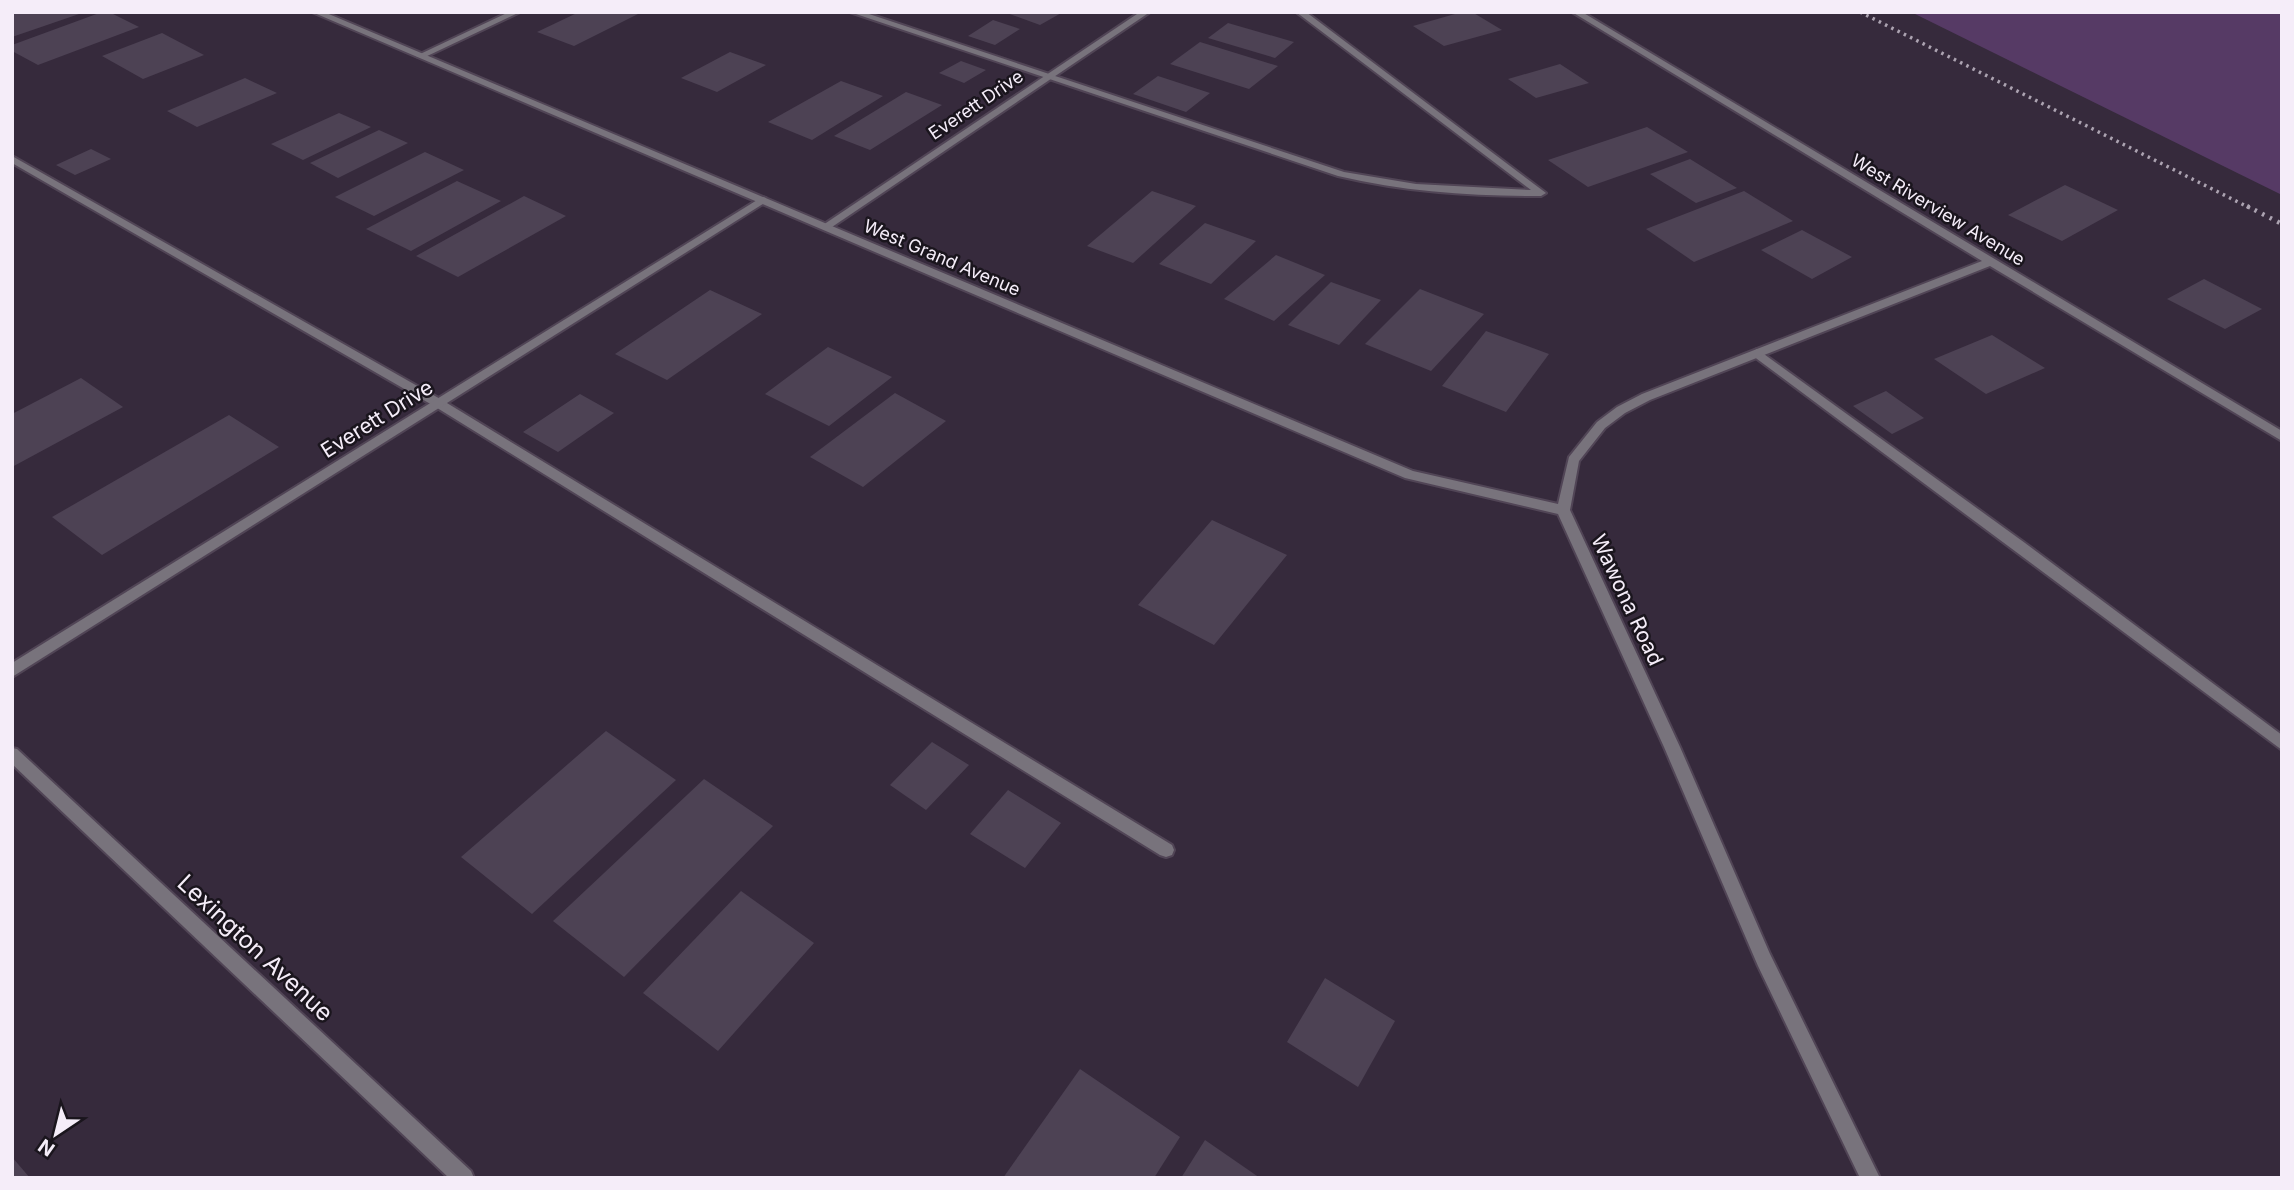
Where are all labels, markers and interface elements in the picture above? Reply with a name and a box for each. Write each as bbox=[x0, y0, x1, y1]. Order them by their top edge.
street label: Everett Drive bbox=[925, 65, 1027, 144]
street label: West Riverview Avenue bbox=[1848, 149, 2029, 270]
street label: West Grand Avenue bbox=[861, 215, 1024, 300]
street label: Everett Drive bbox=[316, 374, 437, 463]
street label: Wawona Road bbox=[1586, 530, 1669, 669]
street label: Lexington Avenue bbox=[172, 868, 339, 1027]
north arrow bbox=[21, 1099, 91, 1169]
text: N bbox=[34, 1134, 59, 1161]

